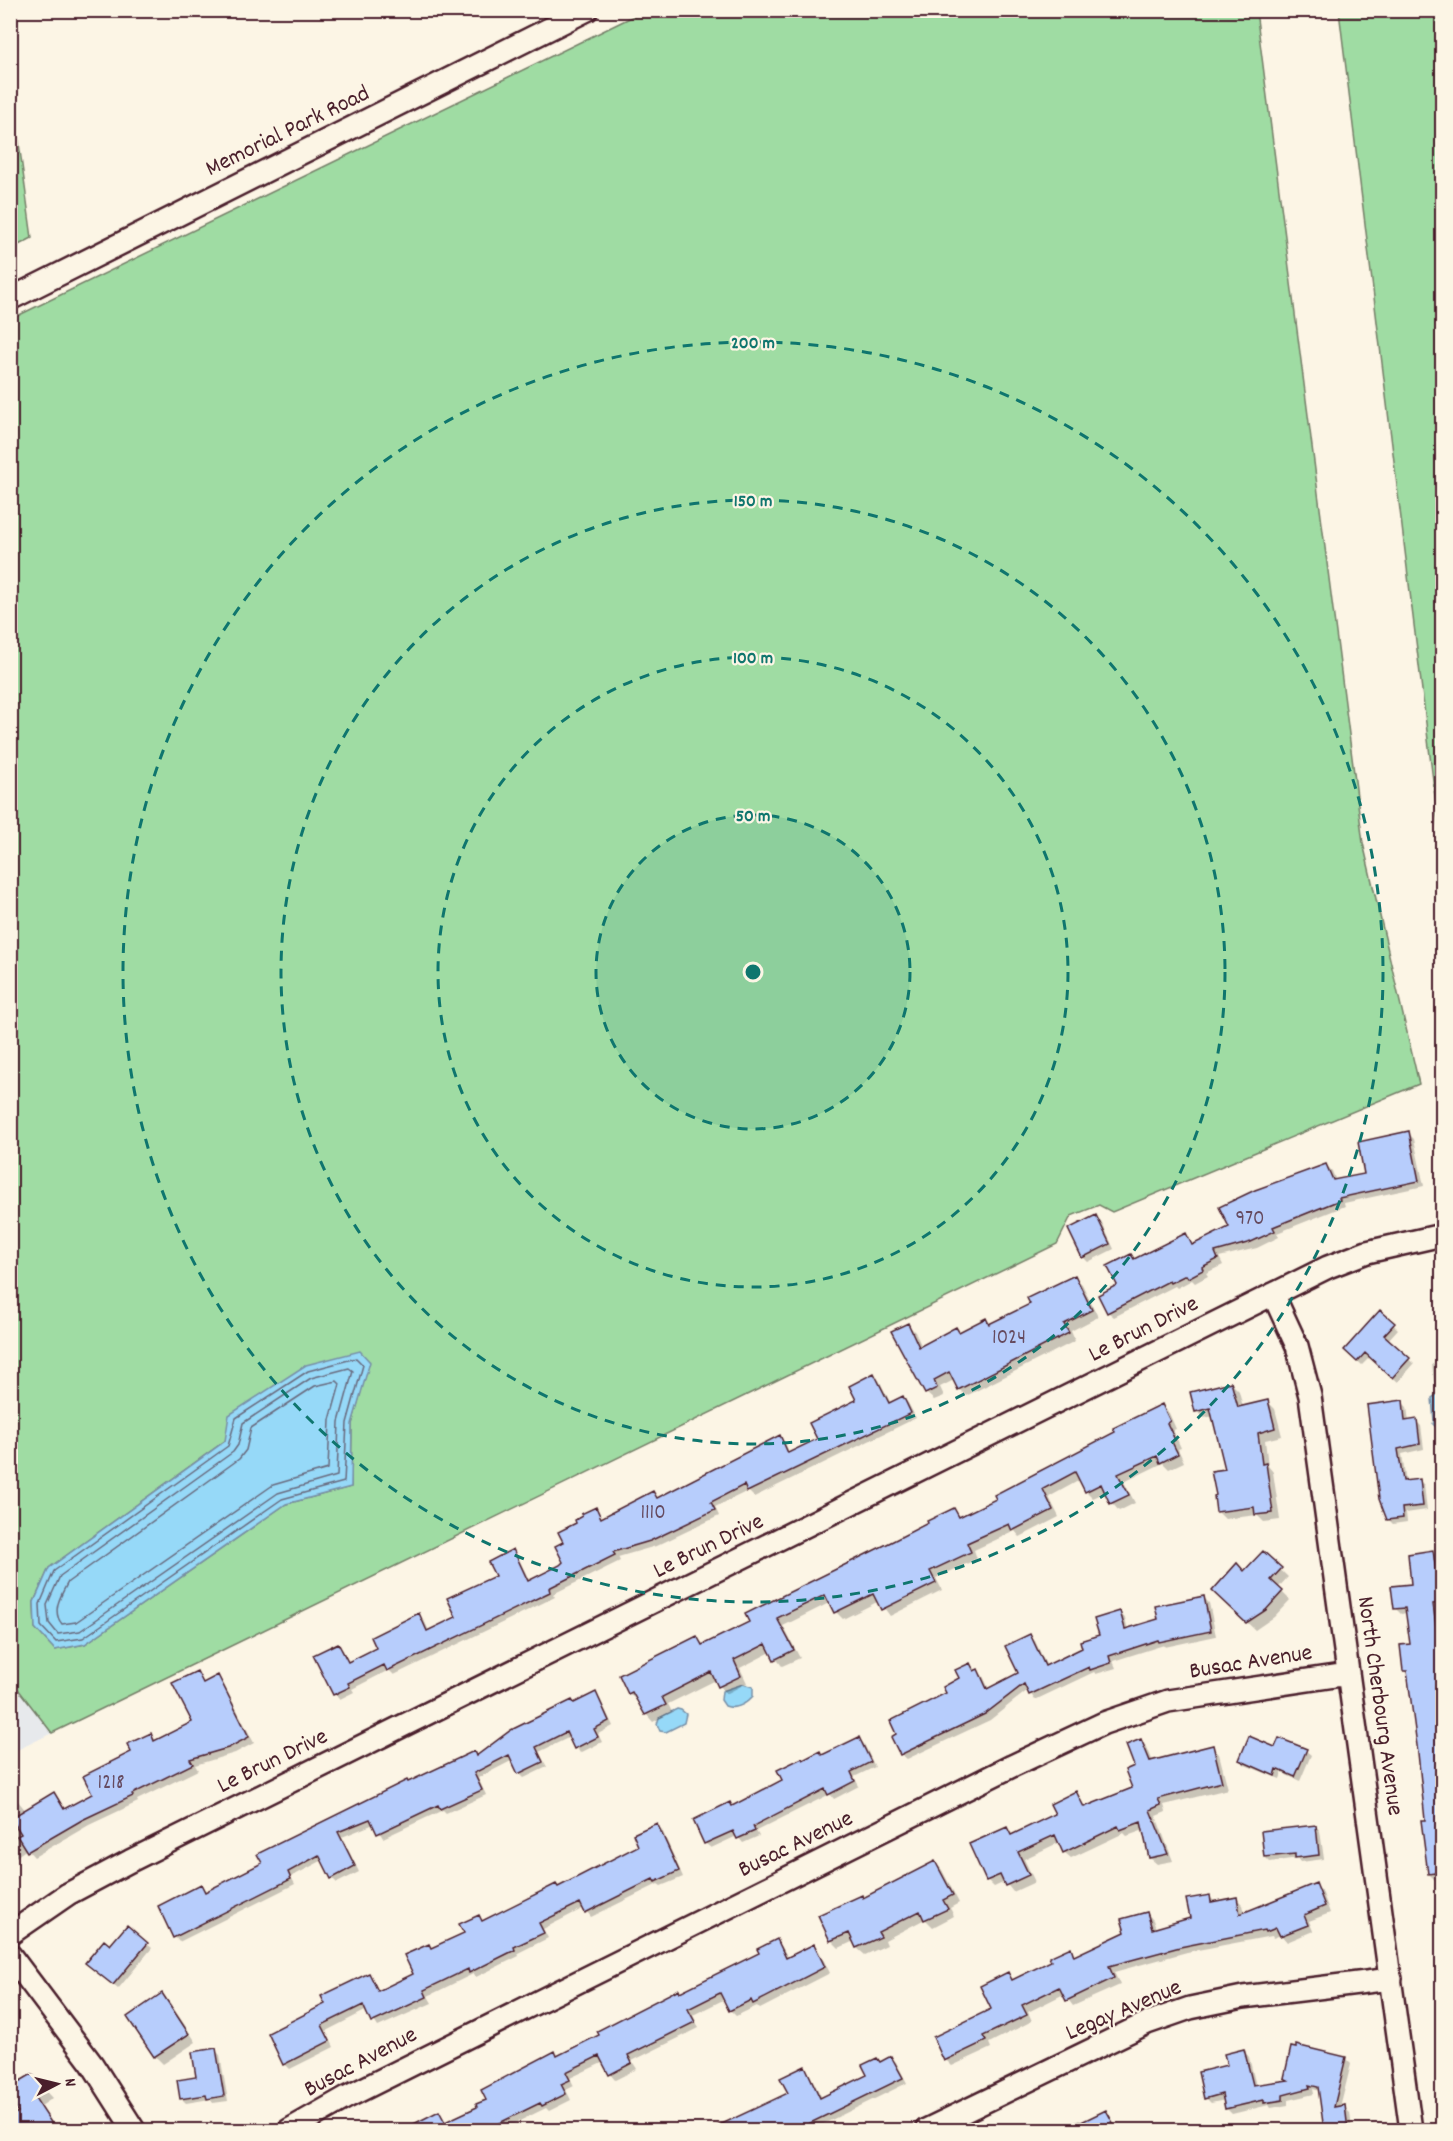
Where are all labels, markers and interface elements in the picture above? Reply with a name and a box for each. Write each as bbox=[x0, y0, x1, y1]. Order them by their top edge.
street label: Memorial Park Road bbox=[200, 78, 376, 186]
text: 200 m bbox=[731, 332, 775, 357]
text: 150 m bbox=[734, 490, 772, 515]
text: 100 m bbox=[733, 647, 773, 672]
text: 50 m bbox=[736, 805, 770, 830]
centre of rings bbox=[743, 962, 763, 982]
house number: 970 bbox=[1235, 1205, 1265, 1235]
street label: Le Brun Drive bbox=[1083, 1288, 1205, 1372]
house number: 1024 bbox=[992, 1324, 1026, 1354]
house number: 1110 bbox=[640, 1499, 666, 1529]
street label: Le Brun Drive bbox=[648, 1506, 770, 1588]
street label: North Cherbourg Avenue bbox=[1347, 1594, 1411, 1818]
street label: Busac Avenue bbox=[1187, 1637, 1315, 1689]
street label: Le Brun Drive bbox=[212, 1721, 334, 1803]
house number: 1218 bbox=[98, 1769, 124, 1799]
street label: Busac Avenue bbox=[733, 1803, 859, 1887]
street label: Legay Avenue bbox=[1061, 1971, 1187, 2051]
street label: Busac Avenue bbox=[298, 2019, 424, 2107]
north arrow bbox=[27, 2054, 87, 2114]
text: N bbox=[58, 2077, 81, 2088]

